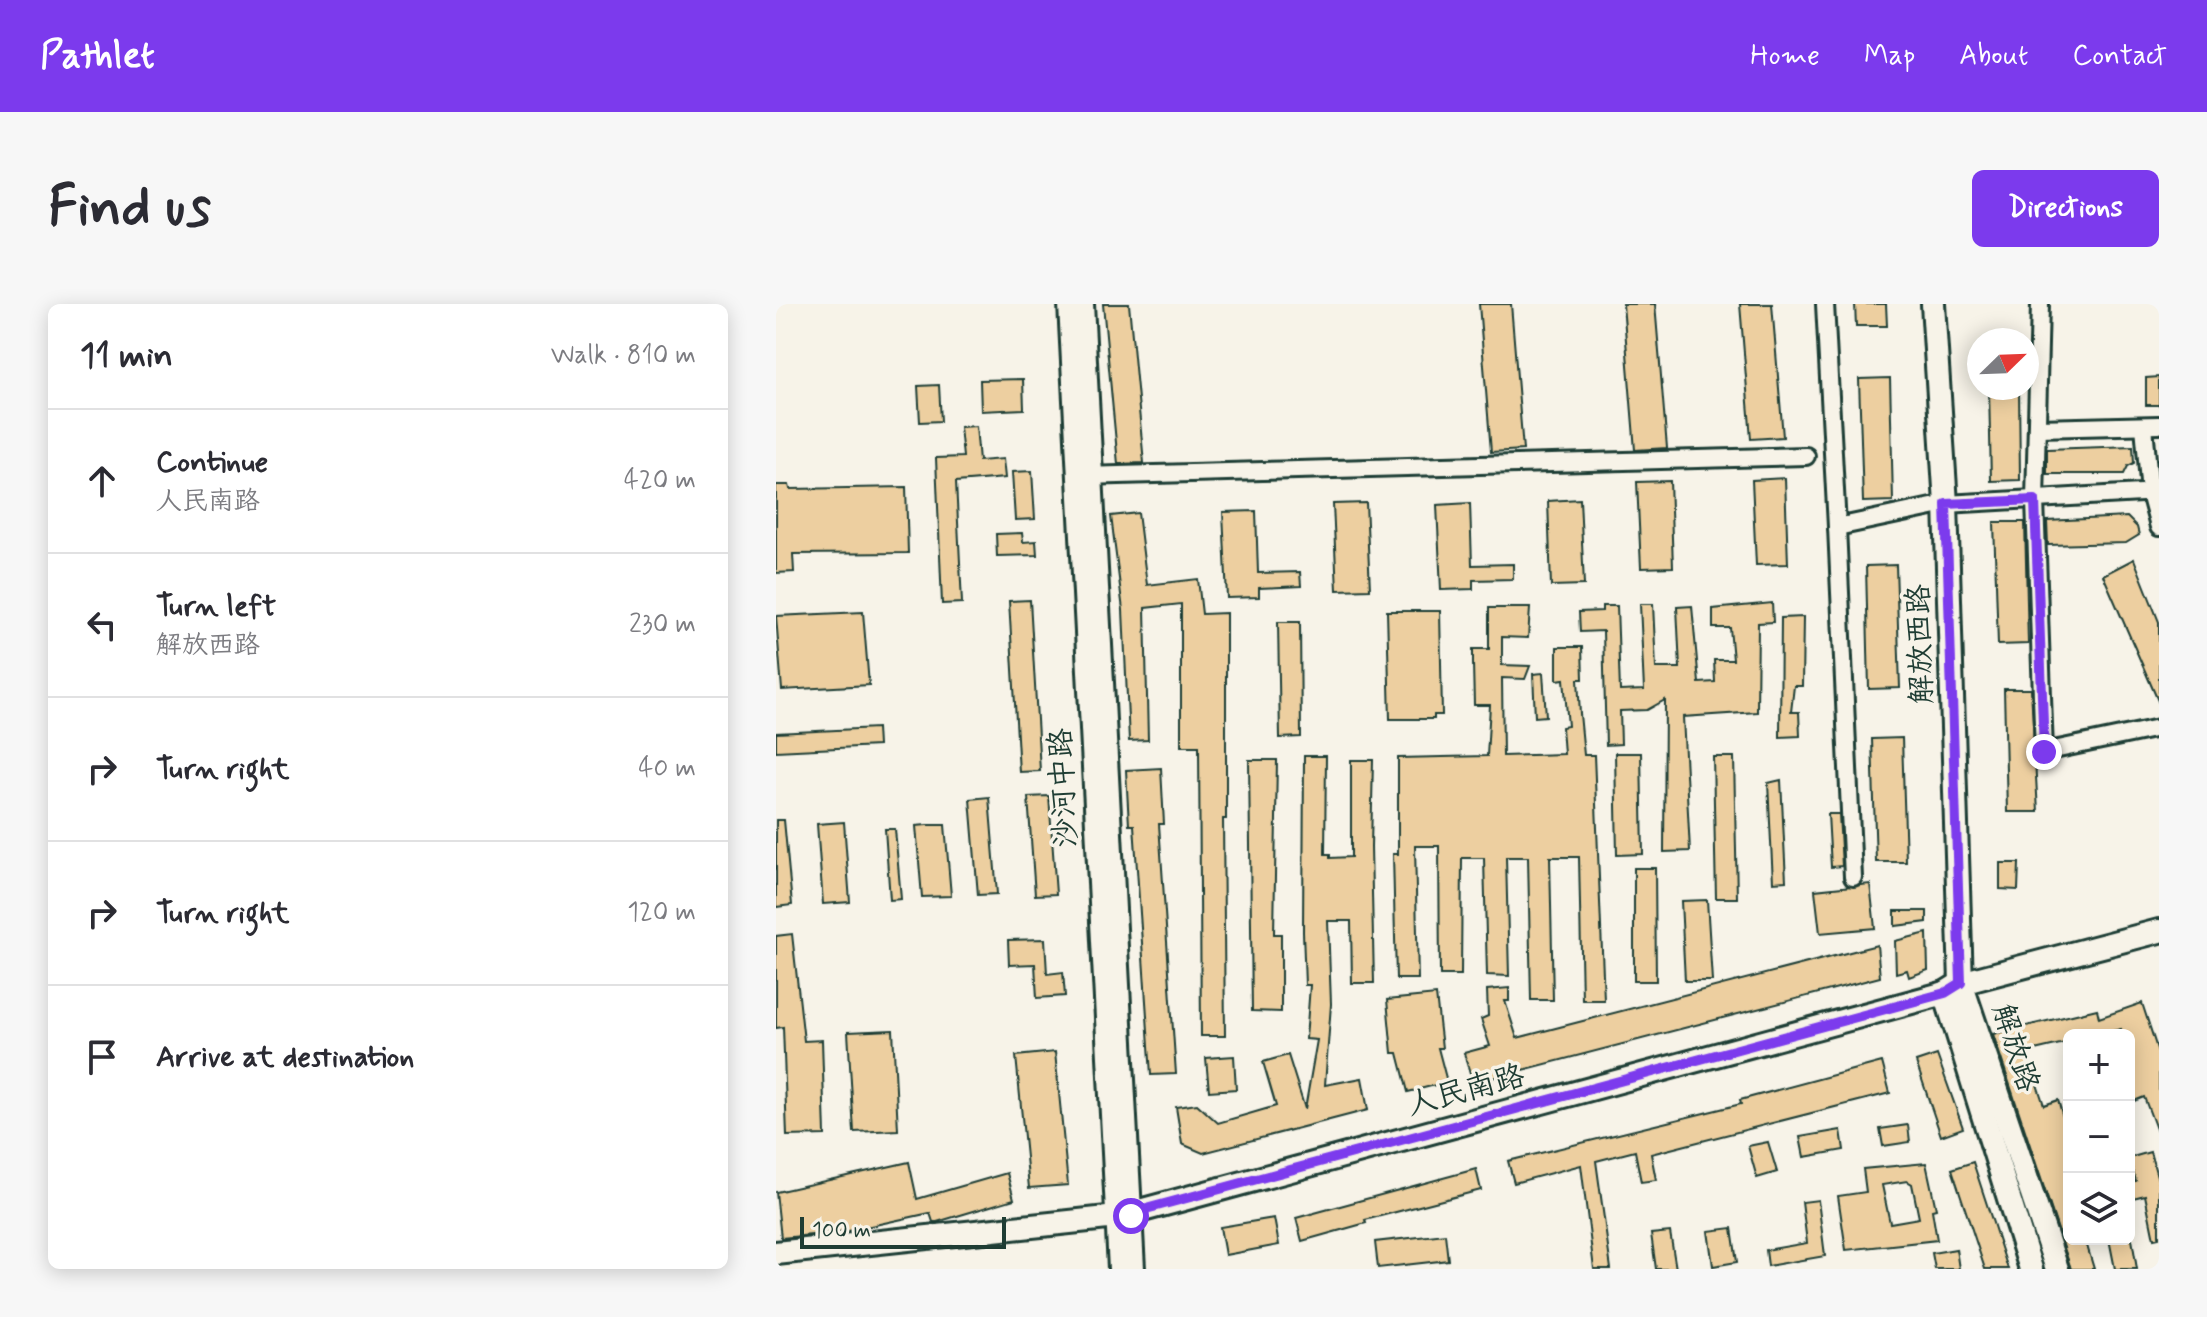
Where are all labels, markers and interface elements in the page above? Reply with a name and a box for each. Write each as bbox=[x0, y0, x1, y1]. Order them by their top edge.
text: Pathlet bbox=[40, 32, 155, 81]
text: Home bbox=[1750, 38, 1820, 75]
text: Map bbox=[1864, 38, 1915, 75]
text: About bbox=[1959, 38, 2028, 75]
text: Contact bbox=[2072, 38, 2167, 75]
button: Directions bbox=[1972, 170, 2159, 247]
text: Find us bbox=[48, 172, 211, 245]
north arrow bbox=[1967, 328, 2039, 400]
text: 11 min bbox=[80, 334, 173, 379]
text: Walk · 810 m bbox=[551, 339, 696, 373]
text: Continue bbox=[156, 443, 268, 482]
icon: ahead bbox=[80, 459, 124, 503]
text: 420 m bbox=[624, 464, 696, 498]
text: 人民南路 bbox=[156, 485, 260, 519]
street label: 解放西路 bbox=[1899, 583, 1943, 705]
text: Turn left bbox=[156, 587, 276, 626]
icon: left bbox=[80, 603, 124, 647]
text: 230 m bbox=[629, 608, 696, 642]
text: 解放西路 bbox=[156, 629, 260, 663]
street label: 沙河中路 bbox=[1041, 727, 1087, 849]
route end bbox=[2026, 734, 2062, 770]
icon: right bbox=[80, 747, 124, 791]
text: Turn right bbox=[156, 750, 289, 789]
text: 40 m bbox=[638, 752, 696, 786]
icon: right bbox=[80, 891, 124, 935]
text: Turn right bbox=[156, 894, 289, 933]
text: 120 m bbox=[627, 896, 696, 930]
street label: 解放路 bbox=[1983, 999, 2047, 1097]
map controls bbox=[2063, 1029, 2135, 1245]
button: + bbox=[2063, 1029, 2135, 1101]
icon: arrive bbox=[80, 1035, 124, 1079]
text: Arrive at destination bbox=[156, 1038, 414, 1077]
street label: 人民南路 bbox=[1403, 1057, 1529, 1125]
button: − bbox=[2063, 1101, 2135, 1173]
button: layers bbox=[2063, 1173, 2135, 1245]
route start bbox=[1113, 1198, 1149, 1234]
scale bar bbox=[800, 1213, 1006, 1249]
text: 100 m bbox=[812, 1217, 871, 1245]

